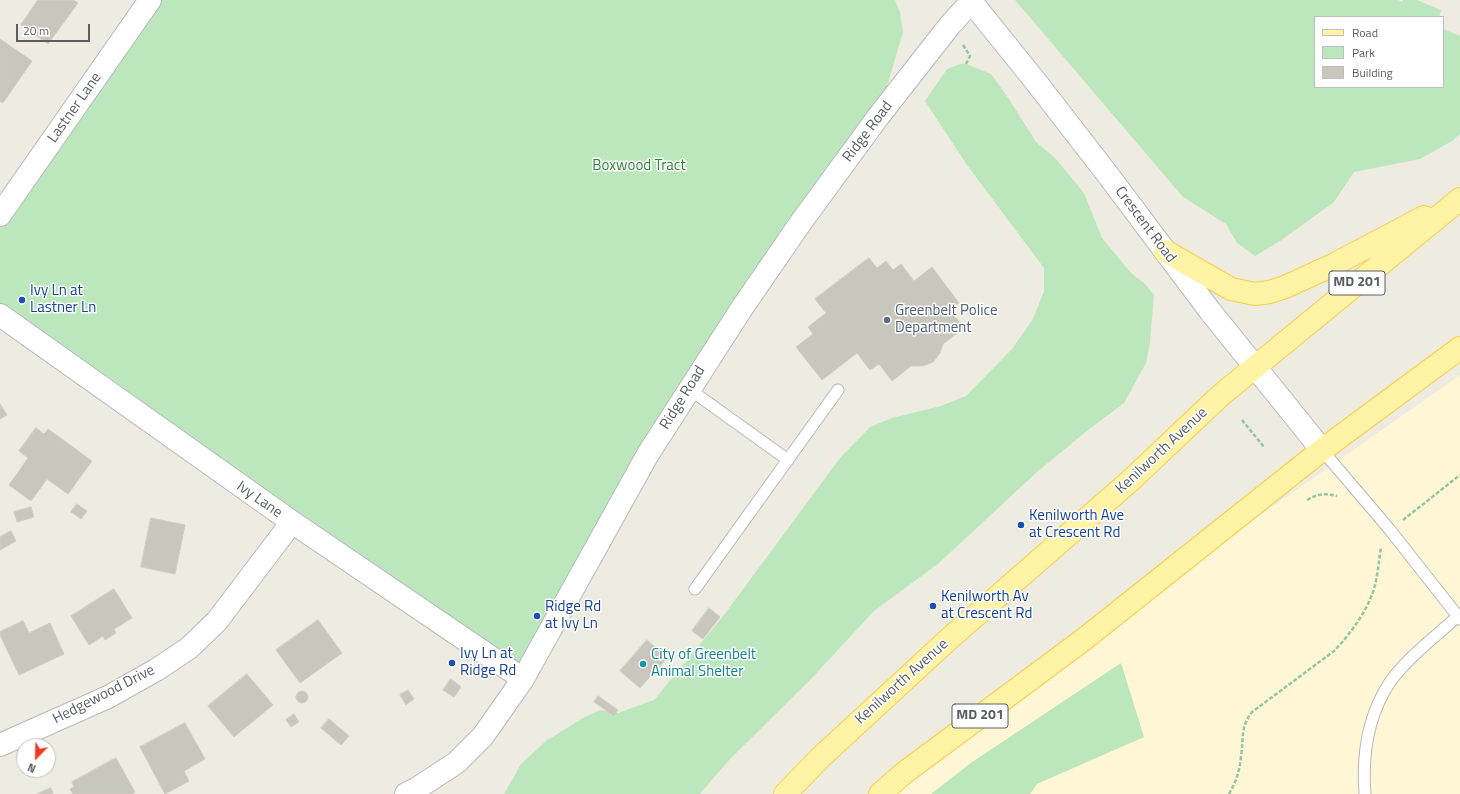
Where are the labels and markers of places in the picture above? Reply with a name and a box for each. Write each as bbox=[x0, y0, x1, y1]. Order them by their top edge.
place label: Ivy Ln at Lastner Ln bbox=[30, 282, 96, 317]
marker: Ivy Ln at Lastner Ln bbox=[17, 295, 27, 305]
place label: Greenbelt Police Department bbox=[895, 302, 998, 337]
marker: Greenbelt Police Department bbox=[882, 315, 892, 325]
place label: Kenilworth Ave at Crescent Rd bbox=[1029, 507, 1124, 542]
marker: Kenilworth Ave at Crescent Rd bbox=[1016, 520, 1026, 530]
place label: Kenilworth Av at Crescent Rd bbox=[941, 588, 1032, 623]
place label: Ridge Rd at Ivy Ln bbox=[545, 598, 601, 633]
marker: Kenilworth Av at Crescent Rd bbox=[928, 601, 938, 611]
marker: Ridge Rd at Ivy Ln bbox=[532, 611, 542, 621]
place label: Ivy Ln at Ridge Rd bbox=[460, 645, 516, 680]
place label: City of Greenbelt Animal Shelter bbox=[651, 646, 756, 681]
marker: Ivy Ln at Ridge Rd bbox=[447, 658, 457, 668]
marker: City of Greenbelt Animal Shelter bbox=[638, 659, 648, 669]

